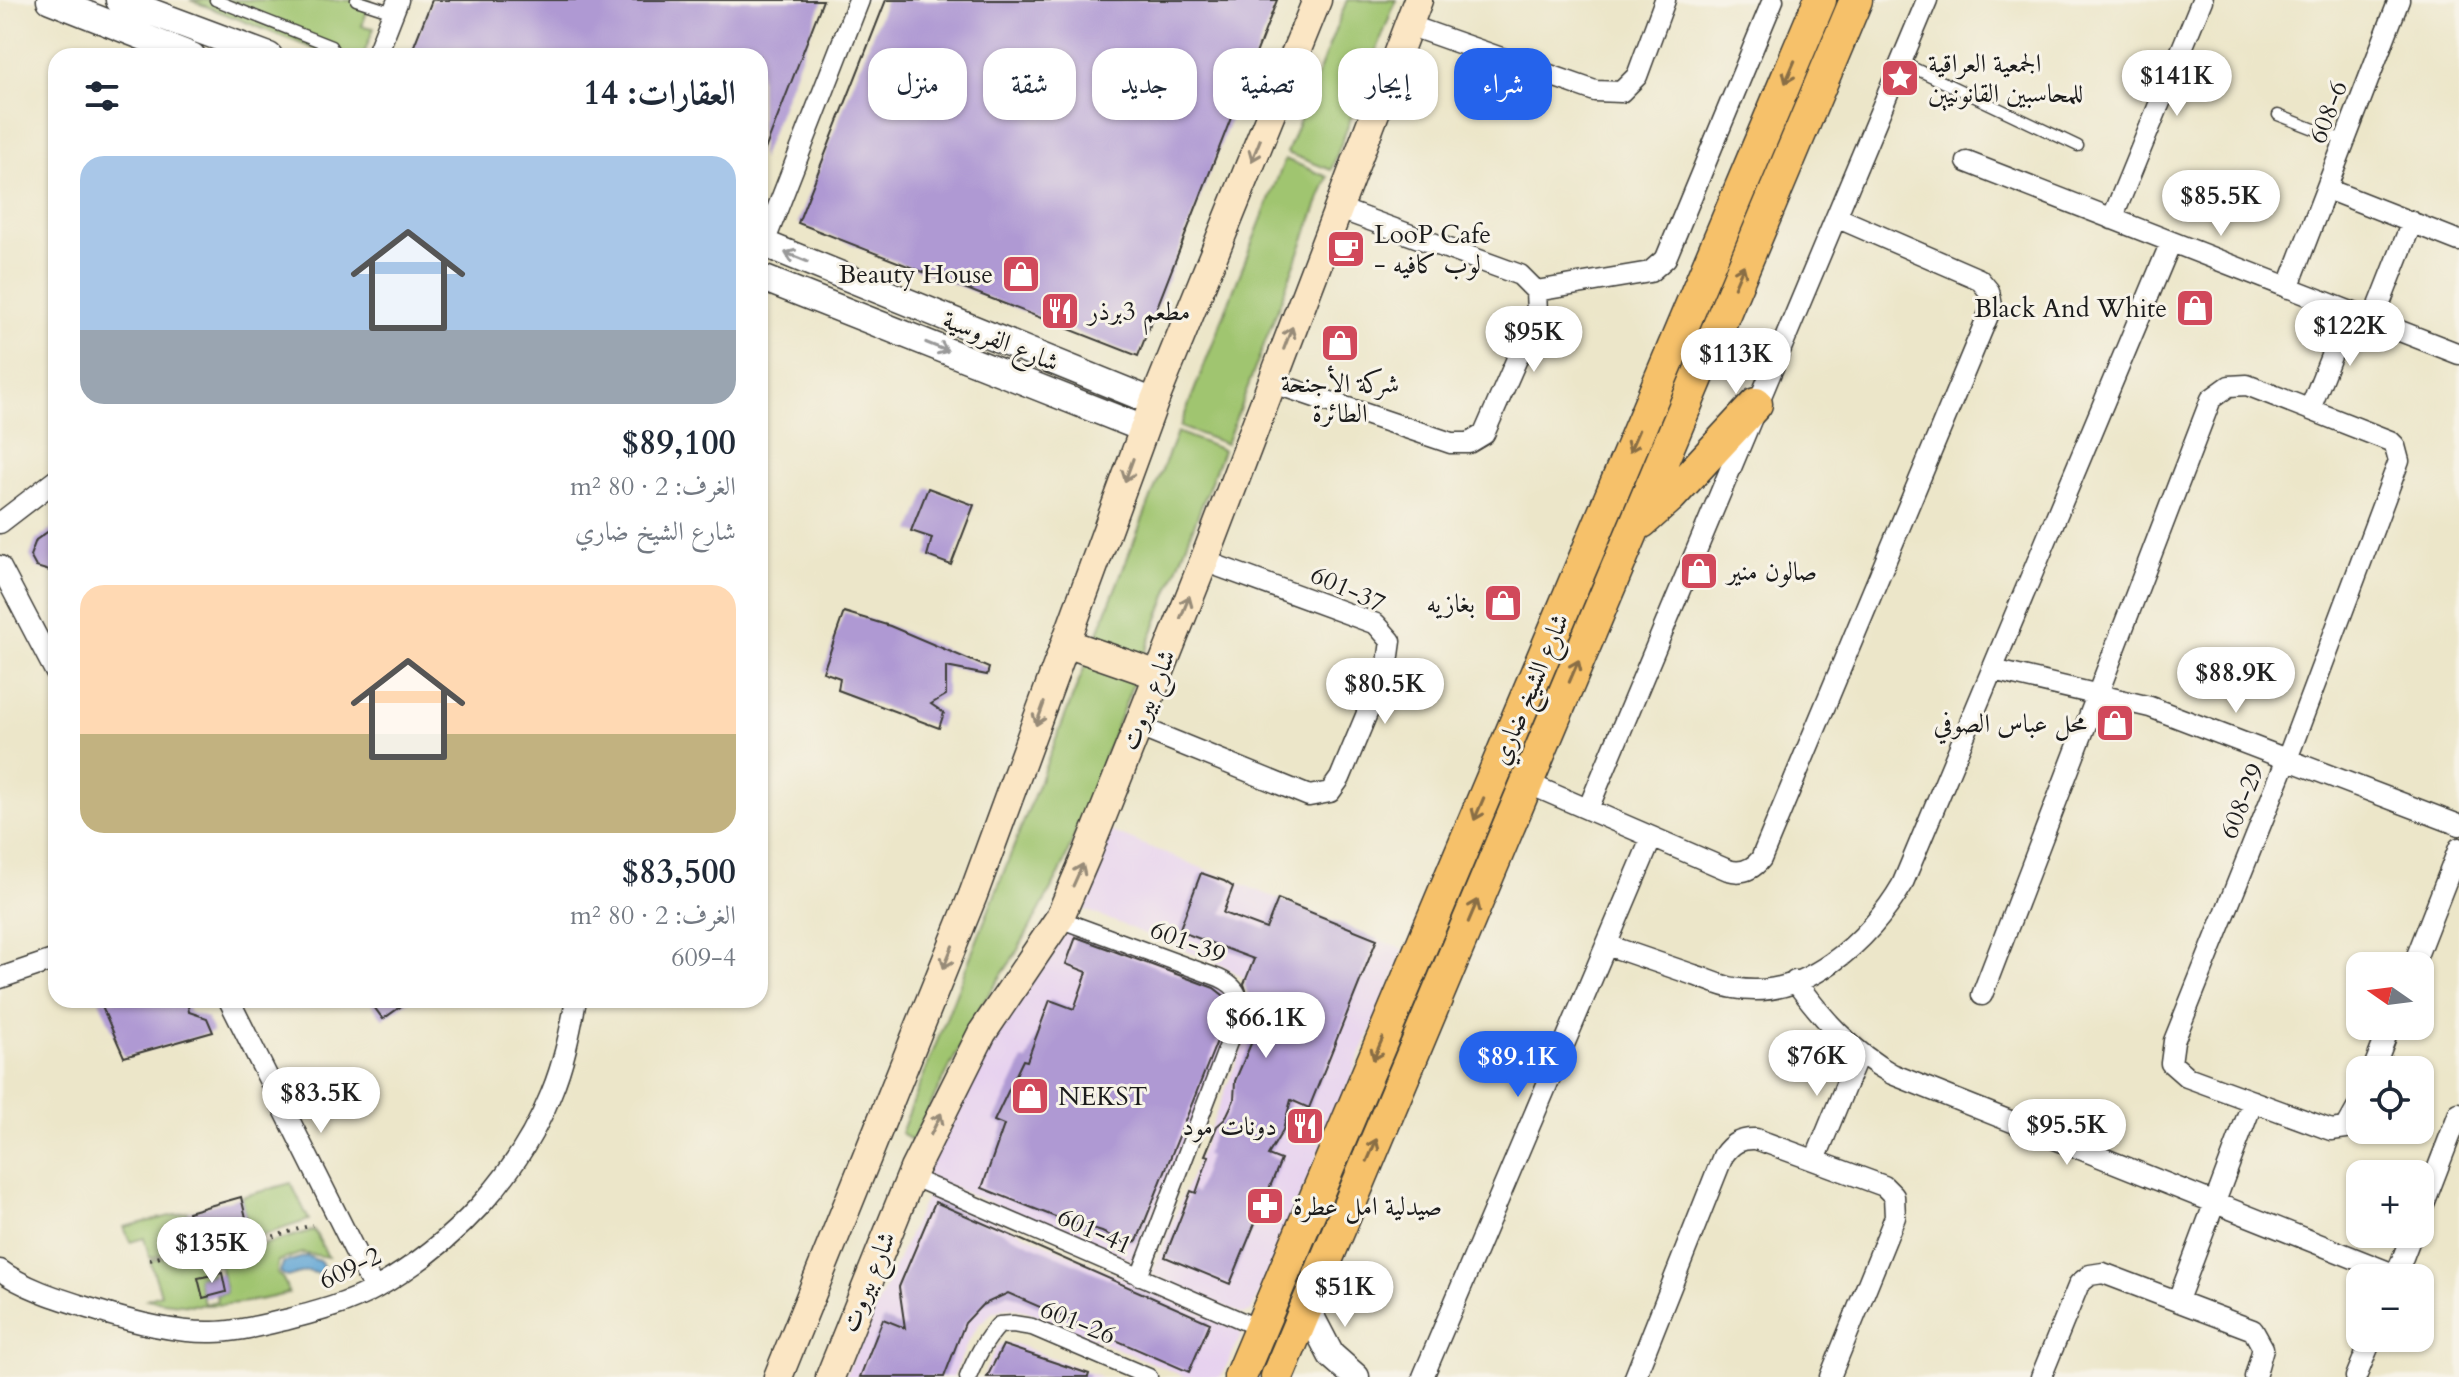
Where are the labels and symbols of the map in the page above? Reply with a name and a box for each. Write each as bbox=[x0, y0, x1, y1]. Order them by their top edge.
place label: الجمعية العراقية للمحاسبين القانونيين bbox=[1928, 46, 2083, 112]
pin: $141K bbox=[2121, 50, 2233, 118]
place icon: الجمعية العراقية للمحاسبين القانونيين bbox=[1879, 57, 1921, 99]
one-way arrow bbox=[1781, 59, 1796, 84]
street label: 608-6 bbox=[2300, 75, 2356, 149]
one-way arrow bbox=[1248, 137, 1263, 162]
pin: $85.5K bbox=[2156, 170, 2286, 238]
place label: LooP Cafe - لوب كافيه bbox=[1374, 217, 1491, 282]
cafe icon: LooP Cafe - لوب كافيه bbox=[1325, 228, 1367, 270]
one-way arrow bbox=[785, 248, 809, 263]
shop icon: Beauty House bbox=[1000, 253, 1042, 295]
place label: Beauty House bbox=[839, 257, 993, 292]
one-way arrow bbox=[1733, 264, 1748, 289]
shop icon: Black And White bbox=[2174, 287, 2216, 329]
restaurant icon: مطعم 3برذر bbox=[1039, 290, 1081, 332]
place label: Black And White bbox=[1974, 291, 2167, 326]
place label: مطعم 3برذر bbox=[1085, 294, 1190, 336]
pin: $122K bbox=[2294, 300, 2406, 368]
street label: شارع الفروسية bbox=[936, 302, 1064, 384]
pin: $95K bbox=[1487, 306, 1581, 374]
shop icon: شركة الأجنحة الطائرة bbox=[1319, 322, 1361, 364]
one-way arrow bbox=[1282, 327, 1296, 351]
pin: $113K bbox=[1680, 328, 1792, 396]
one-way arrow bbox=[924, 341, 949, 355]
place label: شركة الأجنحة الطائرة bbox=[1281, 365, 1399, 431]
one-way arrow bbox=[1626, 428, 1641, 452]
one-way arrow bbox=[1121, 457, 1136, 482]
shop icon: صالون منير bbox=[1678, 550, 1720, 592]
place label: صالون منير bbox=[1724, 554, 1817, 589]
street label: 601-37 bbox=[1305, 557, 1391, 621]
shop icon: بغازيه bbox=[1482, 582, 1524, 624]
place label: بغازيه bbox=[1426, 586, 1475, 621]
one-way arrow bbox=[1179, 595, 1193, 620]
street label: شارع الشيخ ضاري bbox=[1482, 608, 1583, 772]
street label: شارع بيروت bbox=[1112, 644, 1188, 757]
pin: $88.9K bbox=[2171, 647, 2301, 715]
pin: $80.5K bbox=[1320, 658, 1450, 726]
one-way arrow bbox=[1568, 659, 1583, 684]
one-way arrow bbox=[1032, 701, 1046, 726]
shop icon: محل عباس الصوفي bbox=[2094, 702, 2136, 744]
place label: محل عباس الصوفي bbox=[1934, 706, 2087, 745]
street label: 608-29 bbox=[2211, 758, 2273, 844]
one-way arrow bbox=[1471, 796, 1486, 821]
one-way arrow bbox=[1071, 863, 1086, 887]
one-way arrow bbox=[1467, 899, 1482, 924]
street label: 601-39 bbox=[1145, 912, 1231, 972]
one-way arrow bbox=[939, 944, 954, 969]
north arrow bbox=[2346, 952, 2434, 1040]
pin: $66.1K bbox=[1201, 992, 1331, 1060]
pin: $76K bbox=[1770, 1030, 1864, 1098]
pin: $89.1K bbox=[1453, 1031, 1583, 1099]
one-way arrow bbox=[1370, 1036, 1385, 1061]
pin: $83.5K bbox=[256, 1067, 386, 1135]
shop icon: NEKST bbox=[1009, 1075, 1051, 1117]
place label: NEKST bbox=[1058, 1079, 1148, 1114]
pin: $95.5K bbox=[2002, 1099, 2132, 1167]
restaurant icon: دونات مود bbox=[1284, 1105, 1326, 1147]
place label: دونات مود bbox=[1182, 1109, 1277, 1144]
one-way arrow bbox=[929, 1113, 944, 1137]
one-way arrow bbox=[1366, 1138, 1381, 1163]
pharmacy icon: صيدلية امل عطرة bbox=[1244, 1185, 1286, 1227]
place label: صيدلية امل عطرة bbox=[1293, 1189, 1442, 1224]
street label: 601-41 bbox=[1052, 1199, 1138, 1263]
pin: $135K bbox=[156, 1217, 268, 1285]
street label: شارع بيروت bbox=[832, 1226, 908, 1339]
street label: 609-2 bbox=[313, 1238, 387, 1298]
pin: $51K bbox=[1298, 1261, 1392, 1329]
street label: 601-26 bbox=[1035, 1291, 1121, 1353]

